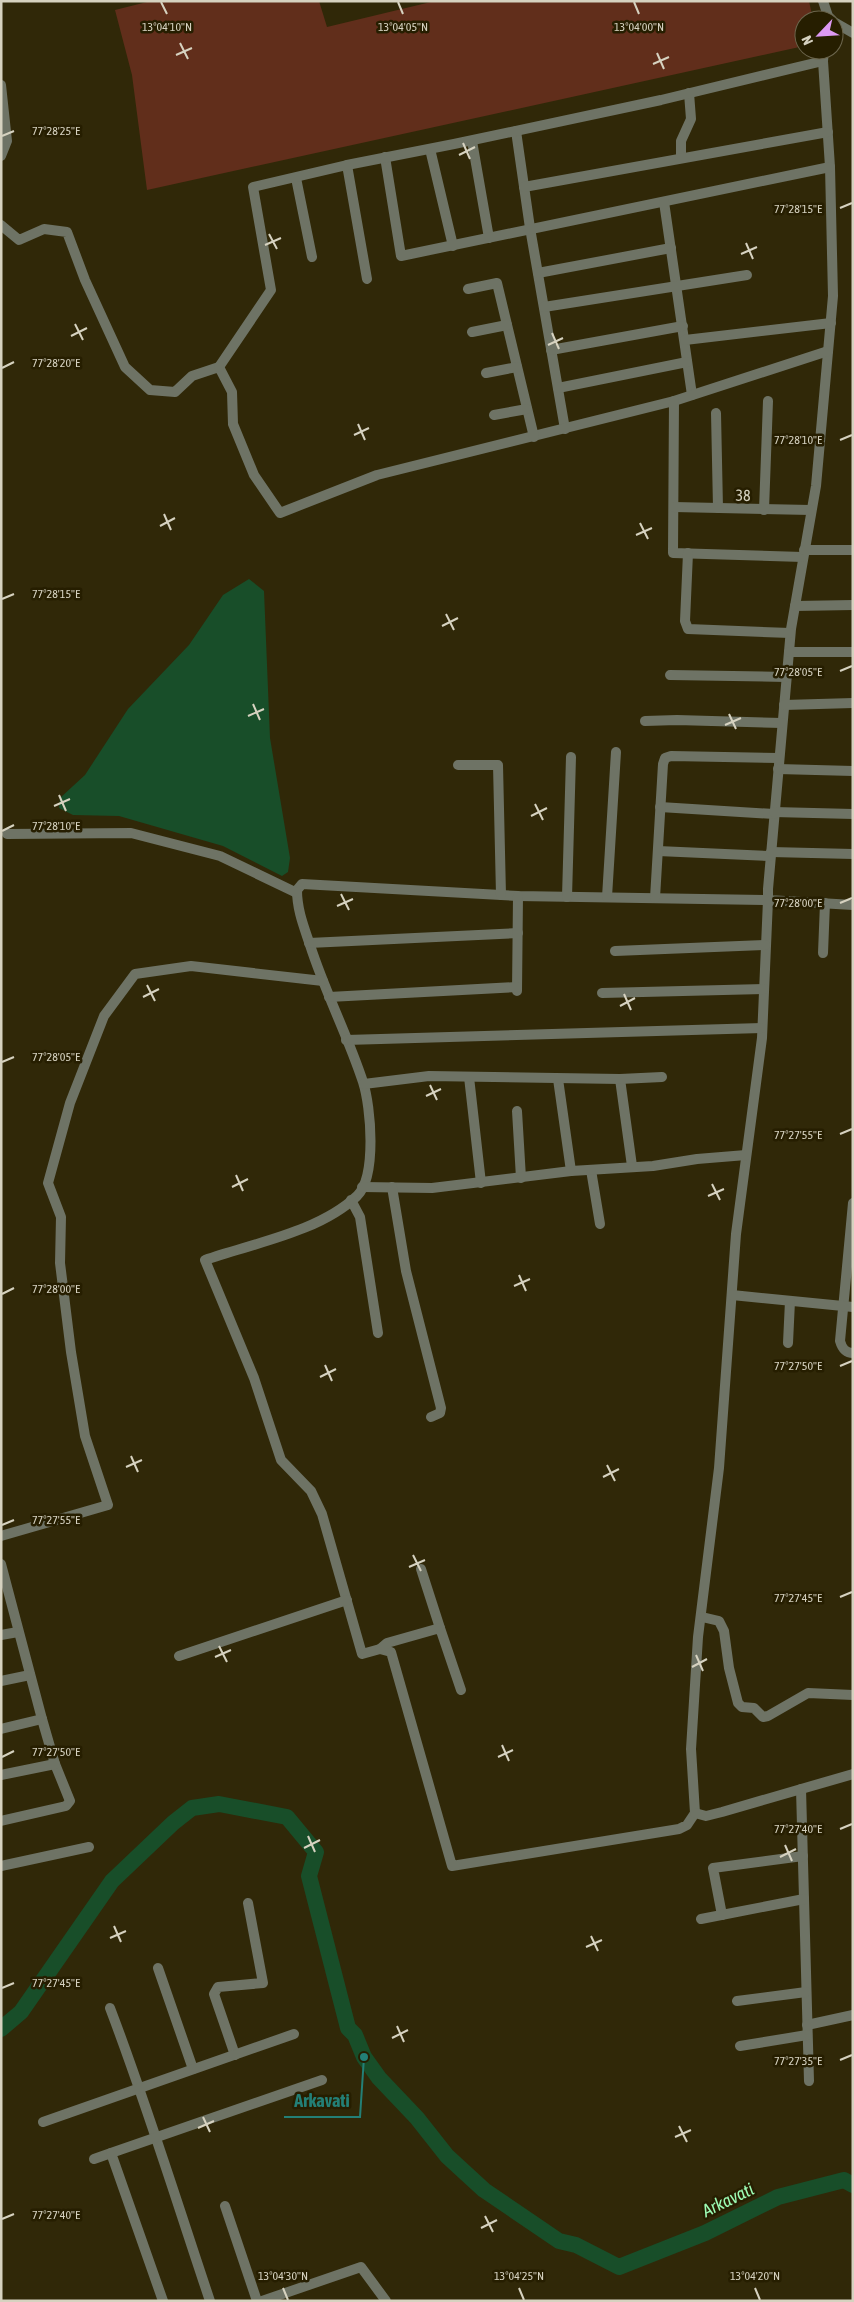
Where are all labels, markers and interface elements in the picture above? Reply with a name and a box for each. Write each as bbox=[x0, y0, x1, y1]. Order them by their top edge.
north arrow bbox=[794, 10, 844, 60]
text: 13°04'10"N bbox=[142, 20, 192, 34]
text: 13°04'05"N bbox=[378, 20, 428, 34]
text: 13°04'00"N bbox=[614, 20, 664, 34]
text: N bbox=[798, 33, 816, 48]
text: 77°28'25"E bbox=[32, 124, 80, 138]
text: 77°28'15"E bbox=[774, 202, 822, 216]
text: 77°28'20"E bbox=[32, 356, 80, 370]
text: 77°28'10"E bbox=[774, 433, 822, 447]
street label: 38 bbox=[735, 486, 751, 504]
text: 77°28'15"E bbox=[32, 587, 80, 601]
text: 77°28'05"E bbox=[774, 665, 822, 679]
text: 77°28'10"E bbox=[32, 819, 80, 833]
text: 77°28'00"E bbox=[774, 896, 822, 910]
text: 77°28'05"E bbox=[32, 1050, 80, 1064]
text: 77°27'55"E bbox=[774, 1128, 822, 1142]
text: 77°28'00"E bbox=[32, 1282, 80, 1296]
text: 77°27'50"E bbox=[774, 1359, 822, 1373]
text: 77°27'55"E bbox=[32, 1513, 80, 1527]
text: 77°27'45"E bbox=[774, 1591, 822, 1605]
text: 77°27'50"E bbox=[32, 1745, 80, 1759]
text: 77°27'40"E bbox=[774, 1822, 822, 1836]
text: 77°27'45"E bbox=[32, 1976, 80, 1990]
text: 77°27'35"E bbox=[774, 2054, 822, 2068]
callout: Arkavati bbox=[284, 2084, 360, 2117]
text: Arkavati bbox=[293, 2090, 350, 2111]
water label: Arkavati bbox=[698, 2178, 757, 2221]
text: 77°27'40"E bbox=[32, 2208, 80, 2222]
text: 13°04'30"N bbox=[258, 2269, 308, 2283]
text: 13°04'25"N bbox=[494, 2269, 544, 2283]
text: 13°04'20"N bbox=[730, 2269, 780, 2283]

